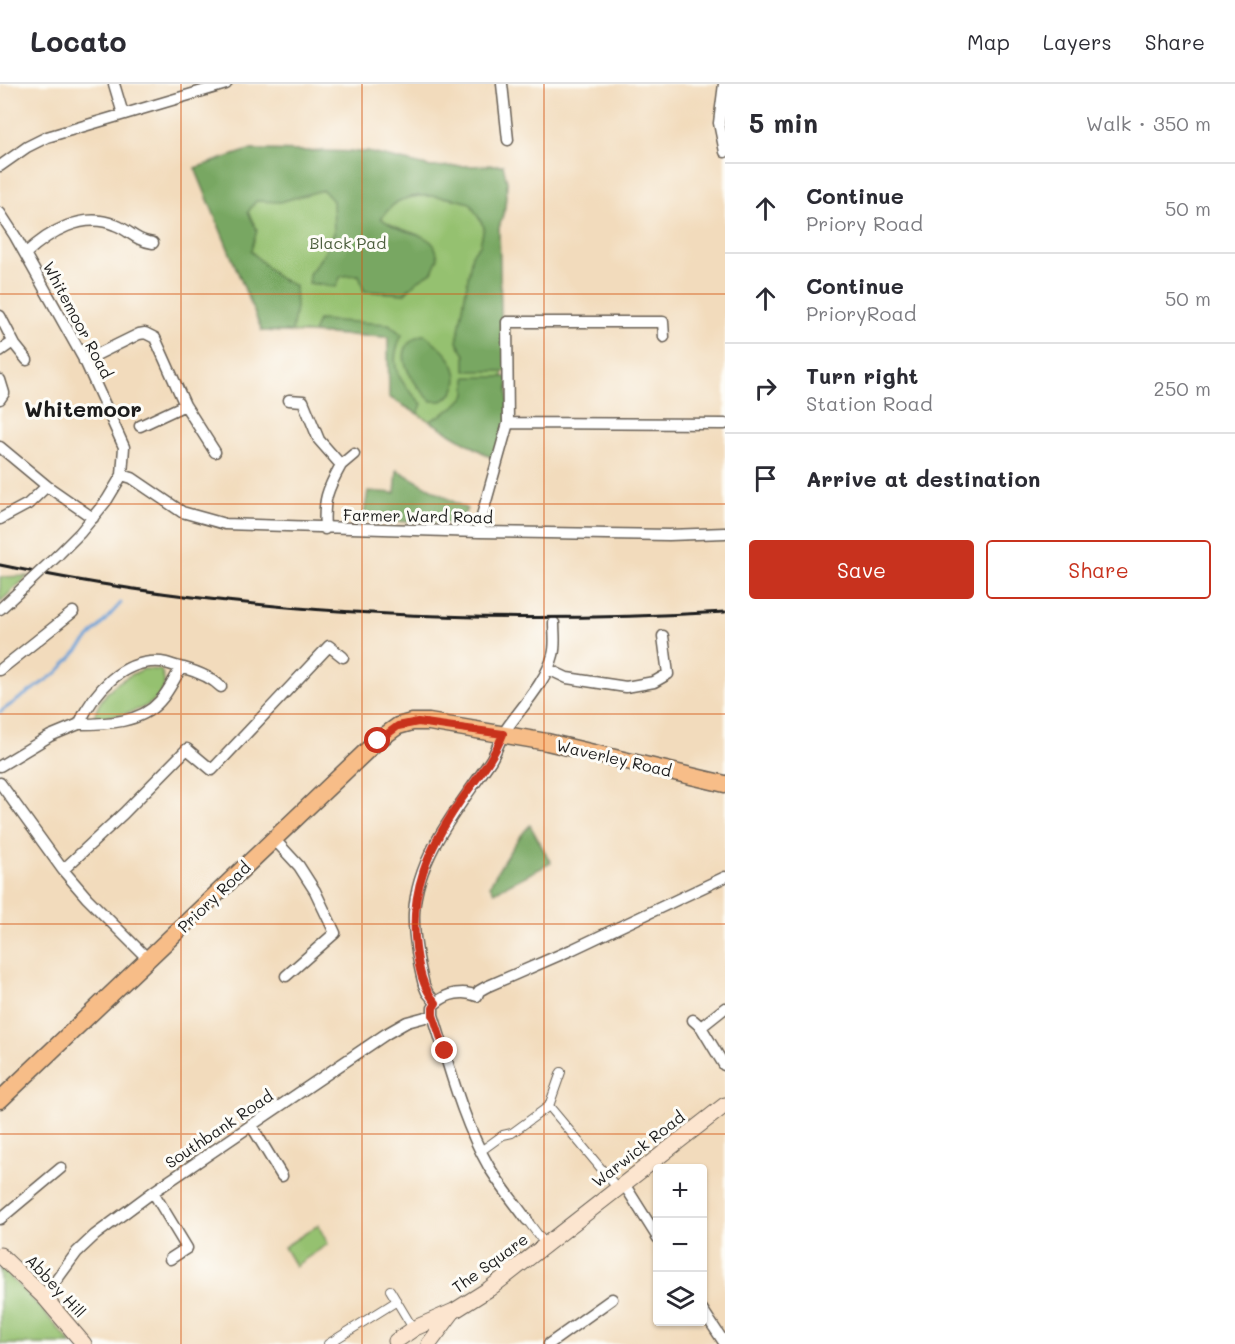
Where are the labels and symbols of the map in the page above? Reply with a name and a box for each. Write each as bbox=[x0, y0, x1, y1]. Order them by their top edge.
park label: Black Pad bbox=[310, 232, 386, 253]
street label: Whitemoor Road bbox=[39, 258, 118, 382]
district label: Whitemoor bbox=[24, 394, 142, 423]
street label: Farmer Ward Road bbox=[343, 504, 493, 527]
route start bbox=[364, 727, 390, 753]
street label: Waverley Road bbox=[554, 734, 674, 781]
street label: Priory Road bbox=[173, 857, 255, 937]
route end bbox=[431, 1037, 457, 1063]
street label: Southbank Road bbox=[161, 1085, 277, 1172]
street label: Warwick Road bbox=[587, 1106, 688, 1191]
street label: The Square bbox=[448, 1228, 532, 1297]
street label: Abbey Hill bbox=[22, 1250, 91, 1322]

